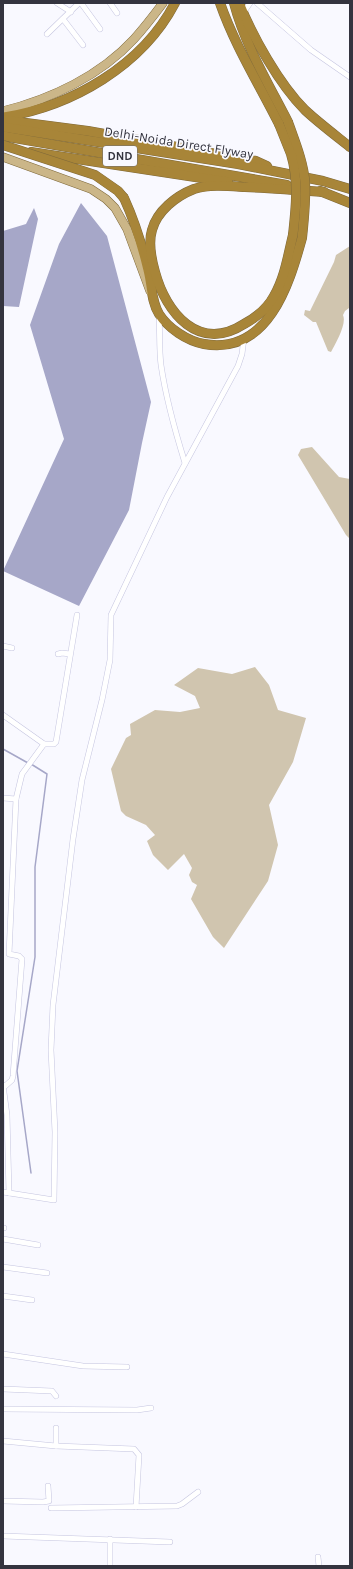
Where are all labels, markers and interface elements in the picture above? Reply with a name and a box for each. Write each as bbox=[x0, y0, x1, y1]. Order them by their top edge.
street label: Delhi-Noida Direct Flyway bbox=[103, 123, 254, 162]
road number: DND bbox=[103, 146, 137, 166]

